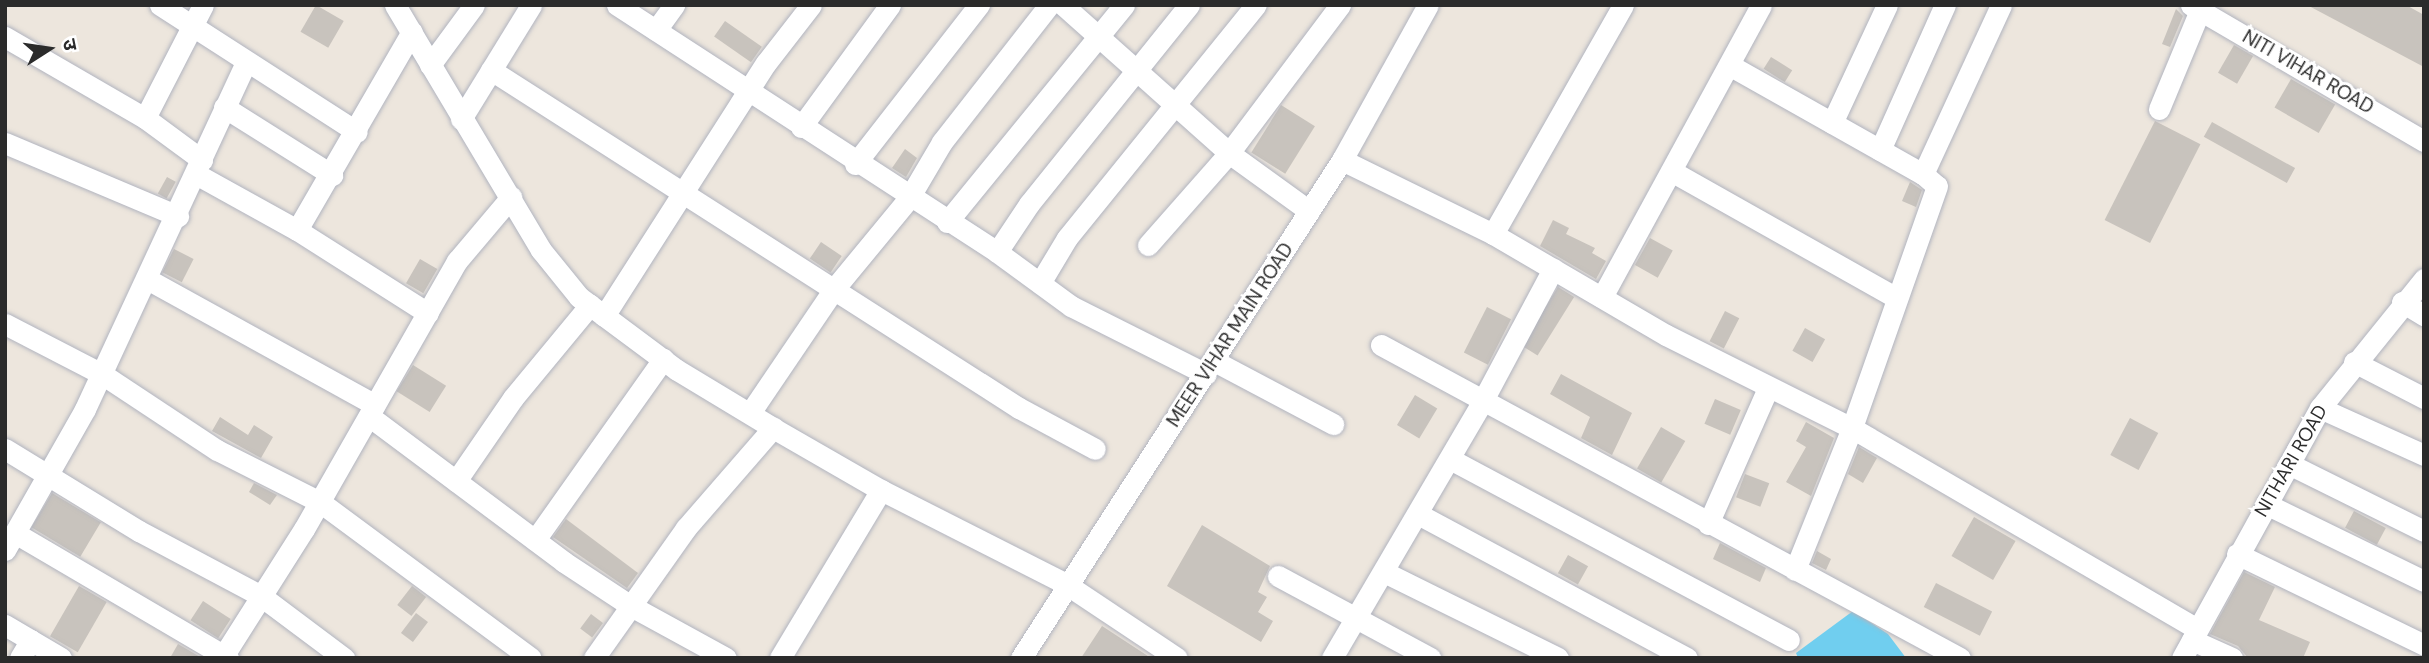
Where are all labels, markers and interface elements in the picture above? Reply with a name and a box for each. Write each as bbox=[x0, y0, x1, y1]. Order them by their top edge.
north arrow bbox=[14, 14, 84, 84]
street label: NITI VIHAR ROAD bbox=[2238, 25, 2378, 119]
text: उ bbox=[57, 36, 83, 53]
street label: MEER VIHAR MAIN ROAD bbox=[1162, 239, 1298, 431]
street label: NITHARI ROAD bbox=[2250, 401, 2332, 521]

